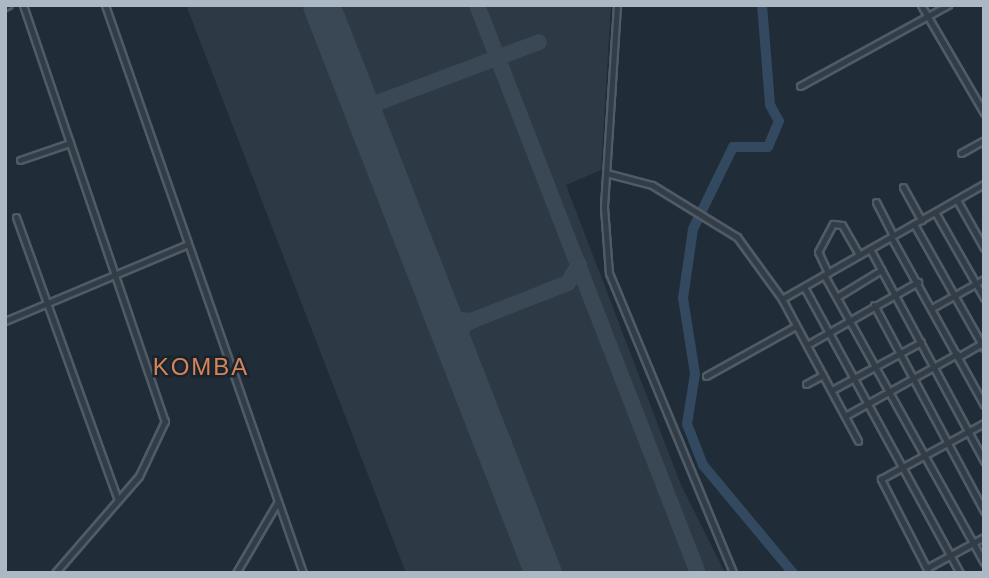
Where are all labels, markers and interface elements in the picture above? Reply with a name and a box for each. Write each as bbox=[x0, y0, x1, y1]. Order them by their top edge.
district label: KOMBA bbox=[153, 353, 249, 381]

